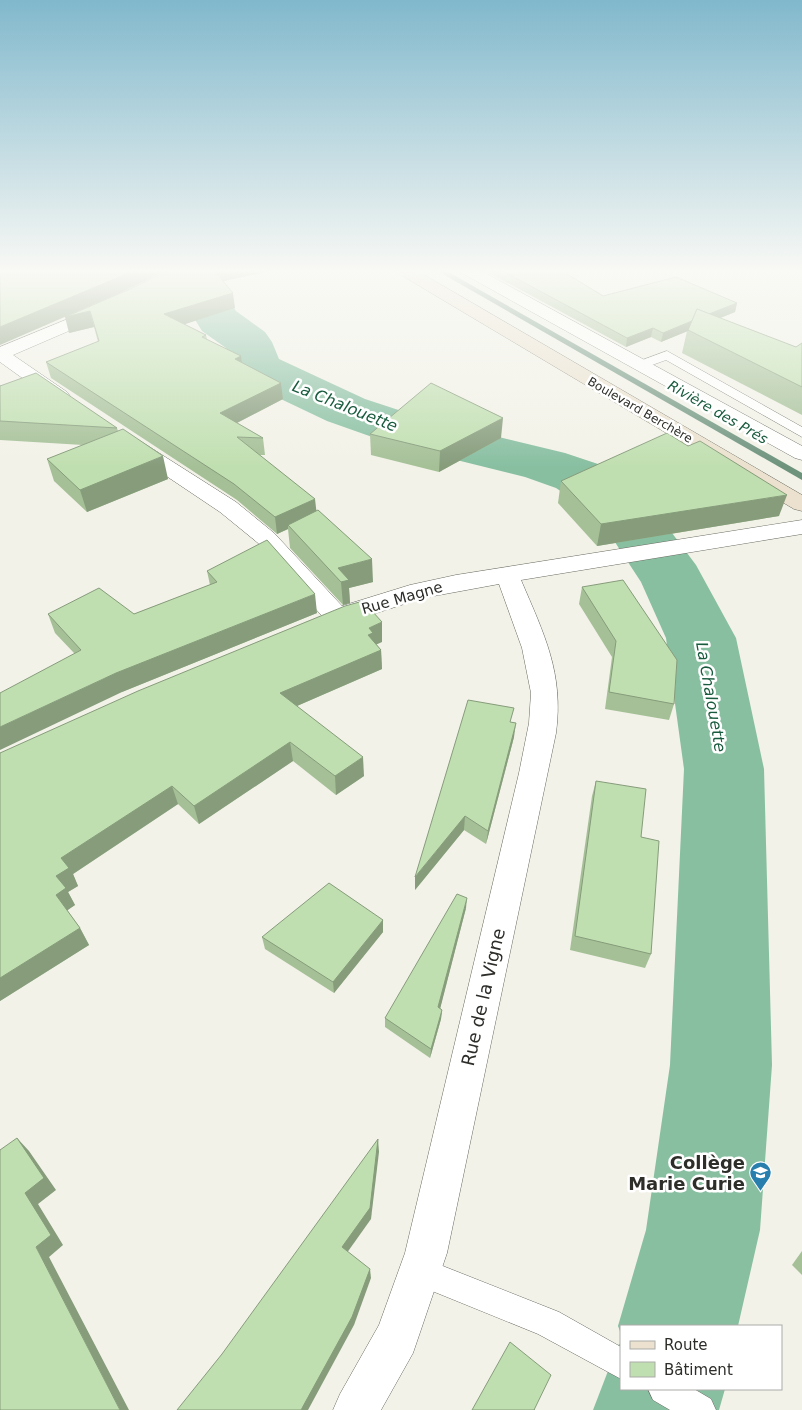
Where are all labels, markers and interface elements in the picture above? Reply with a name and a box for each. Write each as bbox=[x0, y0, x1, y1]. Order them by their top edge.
street label: Boulevard Berchère bbox=[585, 374, 695, 446]
water label: La Chalouette bbox=[290, 376, 400, 436]
water label: Rivière des Prés bbox=[665, 377, 771, 447]
street label: Rue Magne bbox=[359, 578, 445, 618]
water label: La Chalouette bbox=[692, 640, 730, 754]
street label: Rue de la Vigne bbox=[457, 926, 509, 1068]
place label: Collège Marie Curie bbox=[628, 1152, 745, 1194]
school or university icon: Collège Marie Curie bbox=[749, 1160, 773, 1191]
legend bbox=[620, 1325, 782, 1390]
text: Route bbox=[664, 1336, 708, 1354]
text: Bâtiment bbox=[664, 1361, 733, 1379]

